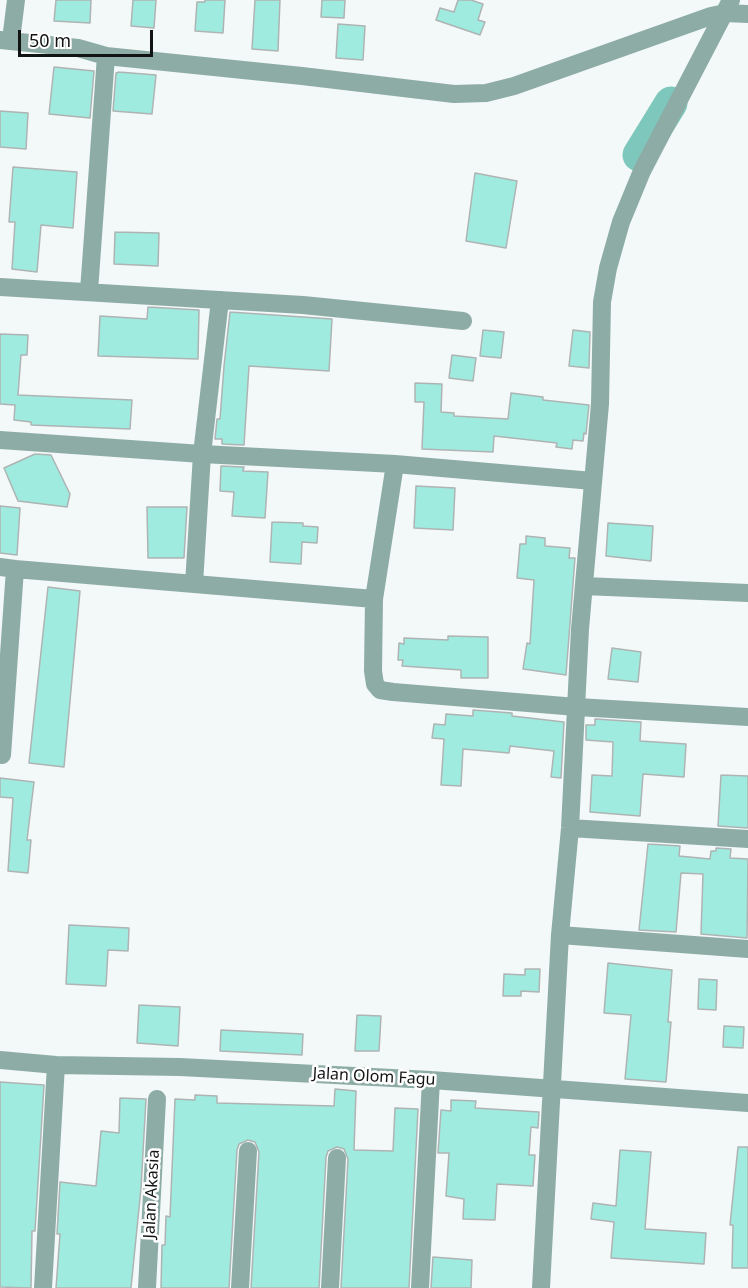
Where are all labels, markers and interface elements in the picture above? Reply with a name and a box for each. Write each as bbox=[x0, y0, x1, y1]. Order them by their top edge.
scale bar bbox=[21, 18, 156, 56]
text: 50 m bbox=[29, 28, 71, 52]
street label: Jalan Olom Fagu bbox=[312, 1064, 436, 1090]
street label: Jalan Akasia bbox=[140, 1149, 164, 1239]

